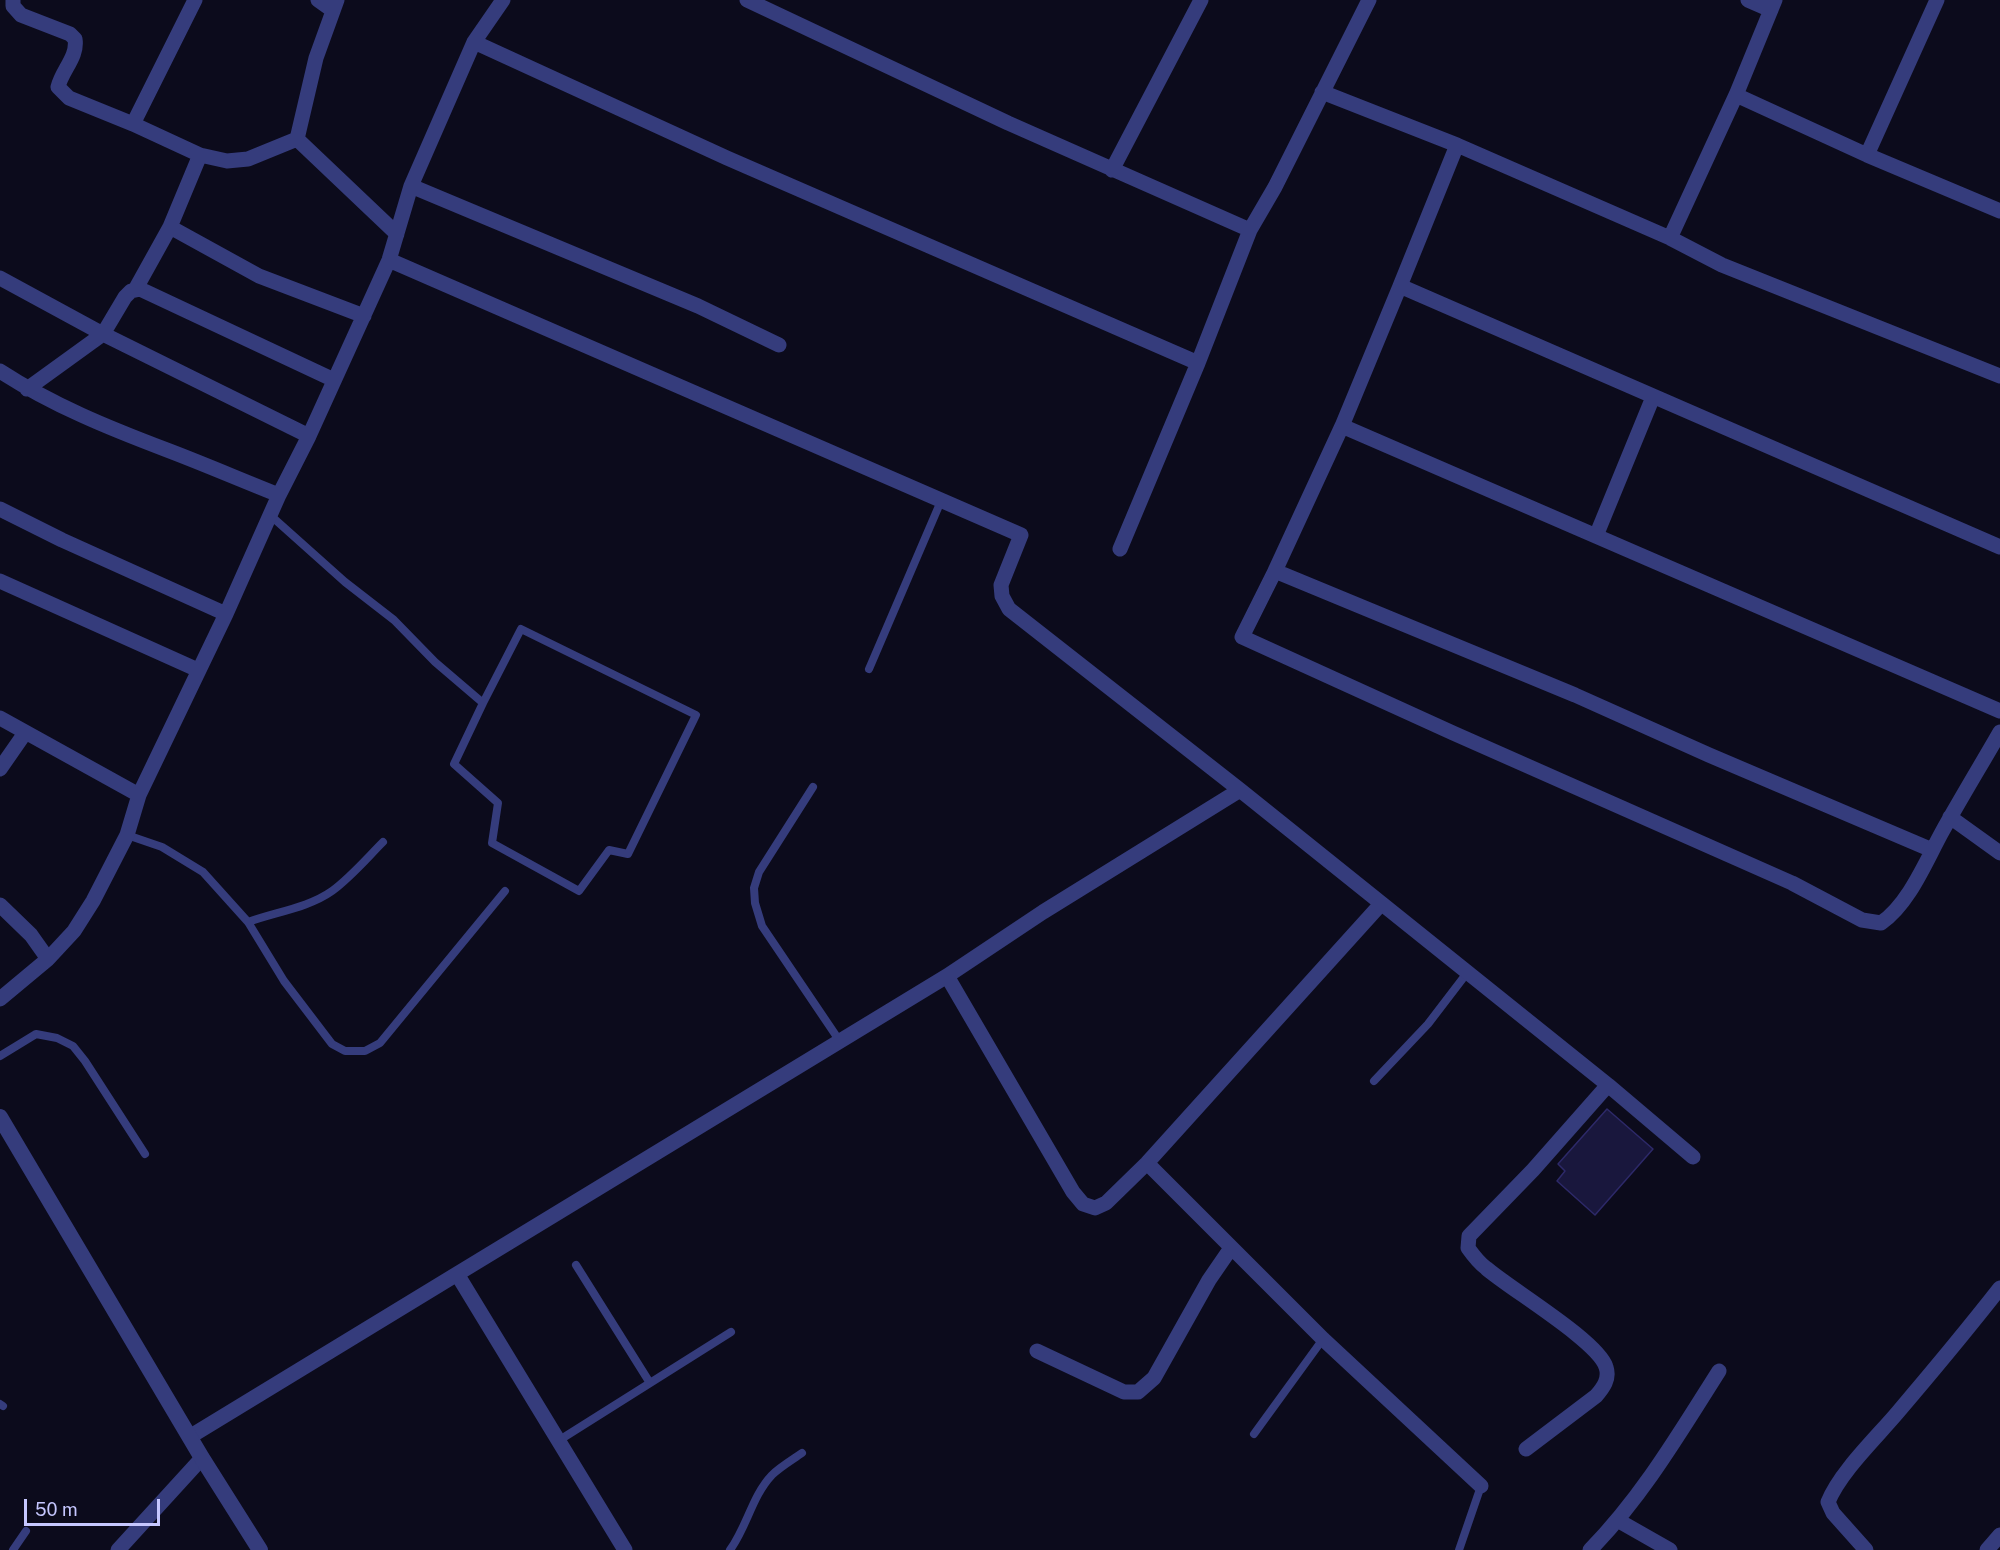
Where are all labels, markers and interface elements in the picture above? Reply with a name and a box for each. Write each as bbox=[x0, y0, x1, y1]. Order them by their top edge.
scale bar bbox=[27, 1487, 164, 1525]
text: 50 m bbox=[35, 1499, 78, 1520]

